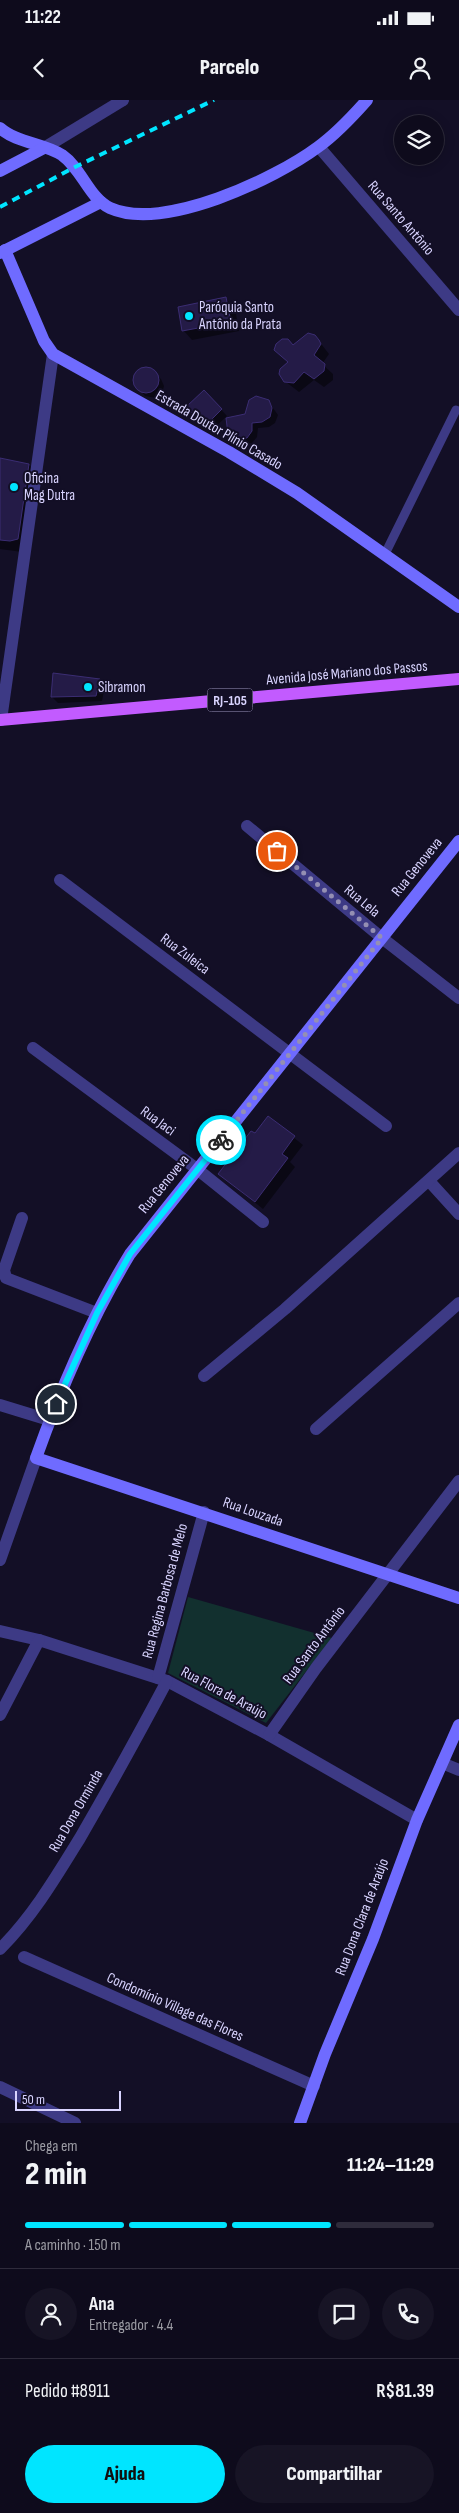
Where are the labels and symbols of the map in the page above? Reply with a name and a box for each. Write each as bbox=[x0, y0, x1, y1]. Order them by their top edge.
street label: Rua Santo Antônio bbox=[363, 177, 439, 259]
place label: Paróquia Santo Antônio da Prata bbox=[198, 298, 282, 334]
marker: Paróquia Santo Antônio da Prata bbox=[183, 310, 195, 322]
street label: Estrada Doutor Plínio Casado bbox=[152, 386, 286, 474]
place label: Oficina Mag Dutra bbox=[24, 469, 75, 505]
marker: Oficina Mag Dutra bbox=[8, 481, 20, 493]
street label: Avenida José Mariano dos Passos bbox=[265, 656, 428, 690]
place label: Sibramon bbox=[98, 678, 146, 697]
marker: Sibramon bbox=[82, 681, 94, 693]
road number: RJ-105 bbox=[208, 688, 252, 712]
pin bbox=[256, 830, 298, 872]
street label: Rua Genoveva bbox=[387, 833, 447, 900]
street label: Rua Lela bbox=[340, 880, 384, 922]
street label: Rua Zuleica bbox=[157, 929, 214, 979]
street label: Rua Jaci bbox=[137, 1102, 180, 1140]
courier bbox=[196, 1115, 246, 1165]
street label: Rua Genoveva bbox=[134, 1150, 194, 1217]
pin bbox=[35, 1383, 77, 1425]
street label: Rua Louzada bbox=[220, 1493, 286, 1531]
street label: Rua Regina Barbosa de Melo bbox=[138, 1521, 192, 1661]
street label: Rua Santo Antônio bbox=[279, 1602, 349, 1688]
street label: Rua Flora de Araújo bbox=[178, 1662, 270, 1724]
street label: Rua Dona Orminda bbox=[45, 1766, 107, 1856]
street label: Rua Dona Clara de Araújo bbox=[331, 1856, 393, 1978]
street label: Condomínio Village das Flores bbox=[104, 1968, 246, 2046]
scale bar bbox=[15, 2088, 121, 2111]

